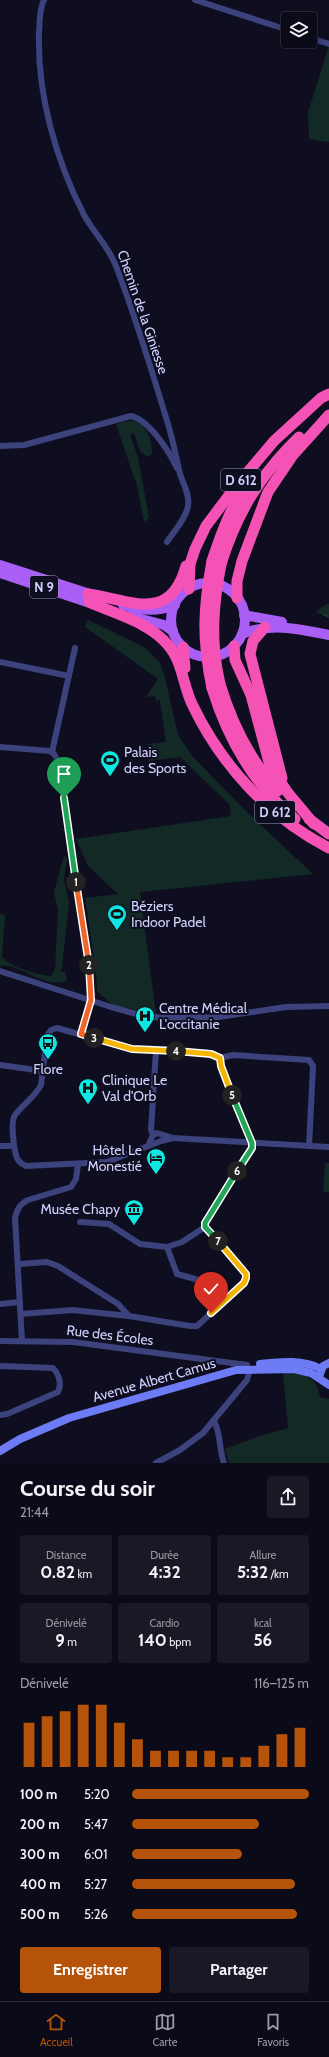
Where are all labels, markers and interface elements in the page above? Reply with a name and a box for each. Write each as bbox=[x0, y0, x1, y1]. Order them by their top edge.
map controls bbox=[281, 12, 317, 48]
button: layers bbox=[281, 12, 317, 48]
street label: Chemin de la Giniesse bbox=[113, 248, 173, 376]
road number: D 612 bbox=[221, 469, 261, 491]
road number: N 9 bbox=[30, 576, 58, 598]
place label: Palais des Sports bbox=[124, 743, 187, 777]
sports icon: Palais des Sports bbox=[99, 749, 121, 777]
pin bbox=[47, 757, 81, 798]
icon: arrive bbox=[53, 763, 75, 785]
road number: D 612 bbox=[255, 801, 295, 823]
pin: 1 bbox=[66, 872, 86, 892]
text: 1 bbox=[74, 875, 78, 889]
place label: Béziers Indoor Padel bbox=[131, 897, 206, 931]
sports icon: Béziers Indoor Padel bbox=[106, 903, 128, 931]
pin: 2 bbox=[79, 955, 99, 975]
text: 2 bbox=[86, 958, 92, 972]
place label: Centre Médical L'occitanie bbox=[159, 999, 248, 1033]
hospital icon: Centre Médical L'occitanie bbox=[134, 1005, 156, 1033]
pin: 3 bbox=[84, 1028, 104, 1048]
text: 3 bbox=[91, 1031, 97, 1045]
bus stop icon: Flore bbox=[37, 1032, 59, 1060]
pin: 4 bbox=[166, 1041, 186, 1061]
text: 4 bbox=[173, 1044, 179, 1058]
place label: Flore bbox=[33, 1060, 63, 1078]
place label: Clinique Le Val d'Orb bbox=[102, 1071, 167, 1105]
hospital icon: Clinique Le Val d'Orb bbox=[77, 1077, 99, 1105]
pin: 5 bbox=[222, 1085, 242, 1105]
text: 5 bbox=[229, 1088, 235, 1102]
place label: Hôtel Le Monestié bbox=[87, 1141, 142, 1175]
hotel icon: Hôtel Le Monestié bbox=[145, 1147, 167, 1175]
pin: 6 bbox=[227, 1161, 247, 1181]
text: 6 bbox=[234, 1164, 240, 1178]
museum icon: Musée Chapy bbox=[123, 1198, 145, 1226]
place label: Musée Chapy bbox=[41, 1200, 120, 1218]
pin: 7 bbox=[208, 1231, 228, 1251]
text: 7 bbox=[215, 1234, 221, 1248]
pin bbox=[194, 1272, 228, 1313]
icon: check bbox=[200, 1278, 222, 1300]
street label: Rue des Écoles bbox=[65, 1321, 155, 1349]
street label: Avenue Albert Camus bbox=[90, 1354, 218, 1406]
text: Course du soir bbox=[20, 1475, 155, 1502]
button: share bbox=[267, 1476, 309, 1518]
text: 21:44 bbox=[20, 1504, 49, 1520]
text: Distance bbox=[46, 1548, 86, 1562]
text: Durée bbox=[150, 1548, 179, 1562]
text: Allure bbox=[250, 1548, 276, 1562]
text: 0.82 bbox=[40, 1562, 75, 1582]
text: 4:32 bbox=[148, 1562, 181, 1582]
text: 5:32 bbox=[237, 1562, 268, 1582]
text: km bbox=[75, 1567, 92, 1581]
text: /km bbox=[268, 1567, 289, 1581]
text: Dénivelé bbox=[46, 1616, 87, 1630]
text: Cardio bbox=[150, 1616, 179, 1630]
text: kcal bbox=[254, 1616, 272, 1630]
text: 9 bbox=[55, 1630, 65, 1650]
text: 140 bbox=[138, 1630, 167, 1650]
text: 56 bbox=[253, 1630, 272, 1650]
text: m bbox=[65, 1635, 77, 1649]
text: bpm bbox=[167, 1635, 191, 1649]
text: Dénivelé bbox=[20, 1675, 69, 1691]
text: 116–125 m bbox=[254, 1675, 309, 1691]
text: 100 m bbox=[20, 1786, 57, 1802]
text: 5:20 bbox=[84, 1786, 110, 1802]
text: 200 m bbox=[20, 1816, 59, 1832]
text: 5:47 bbox=[84, 1816, 108, 1832]
text: 300 m bbox=[20, 1846, 60, 1862]
text: 6:01 bbox=[84, 1846, 107, 1862]
text: 400 m bbox=[20, 1876, 61, 1892]
text: 5:27 bbox=[84, 1876, 107, 1892]
text: 500 m bbox=[20, 1906, 60, 1922]
text: 5:26 bbox=[84, 1906, 108, 1922]
button: Enregistrer bbox=[20, 1947, 161, 1993]
button: Partager bbox=[169, 1947, 309, 1993]
tab: Accueil bbox=[40, 2011, 73, 2049]
tab: Carte bbox=[153, 2011, 177, 2049]
tab: Favoris bbox=[257, 2011, 289, 2049]

